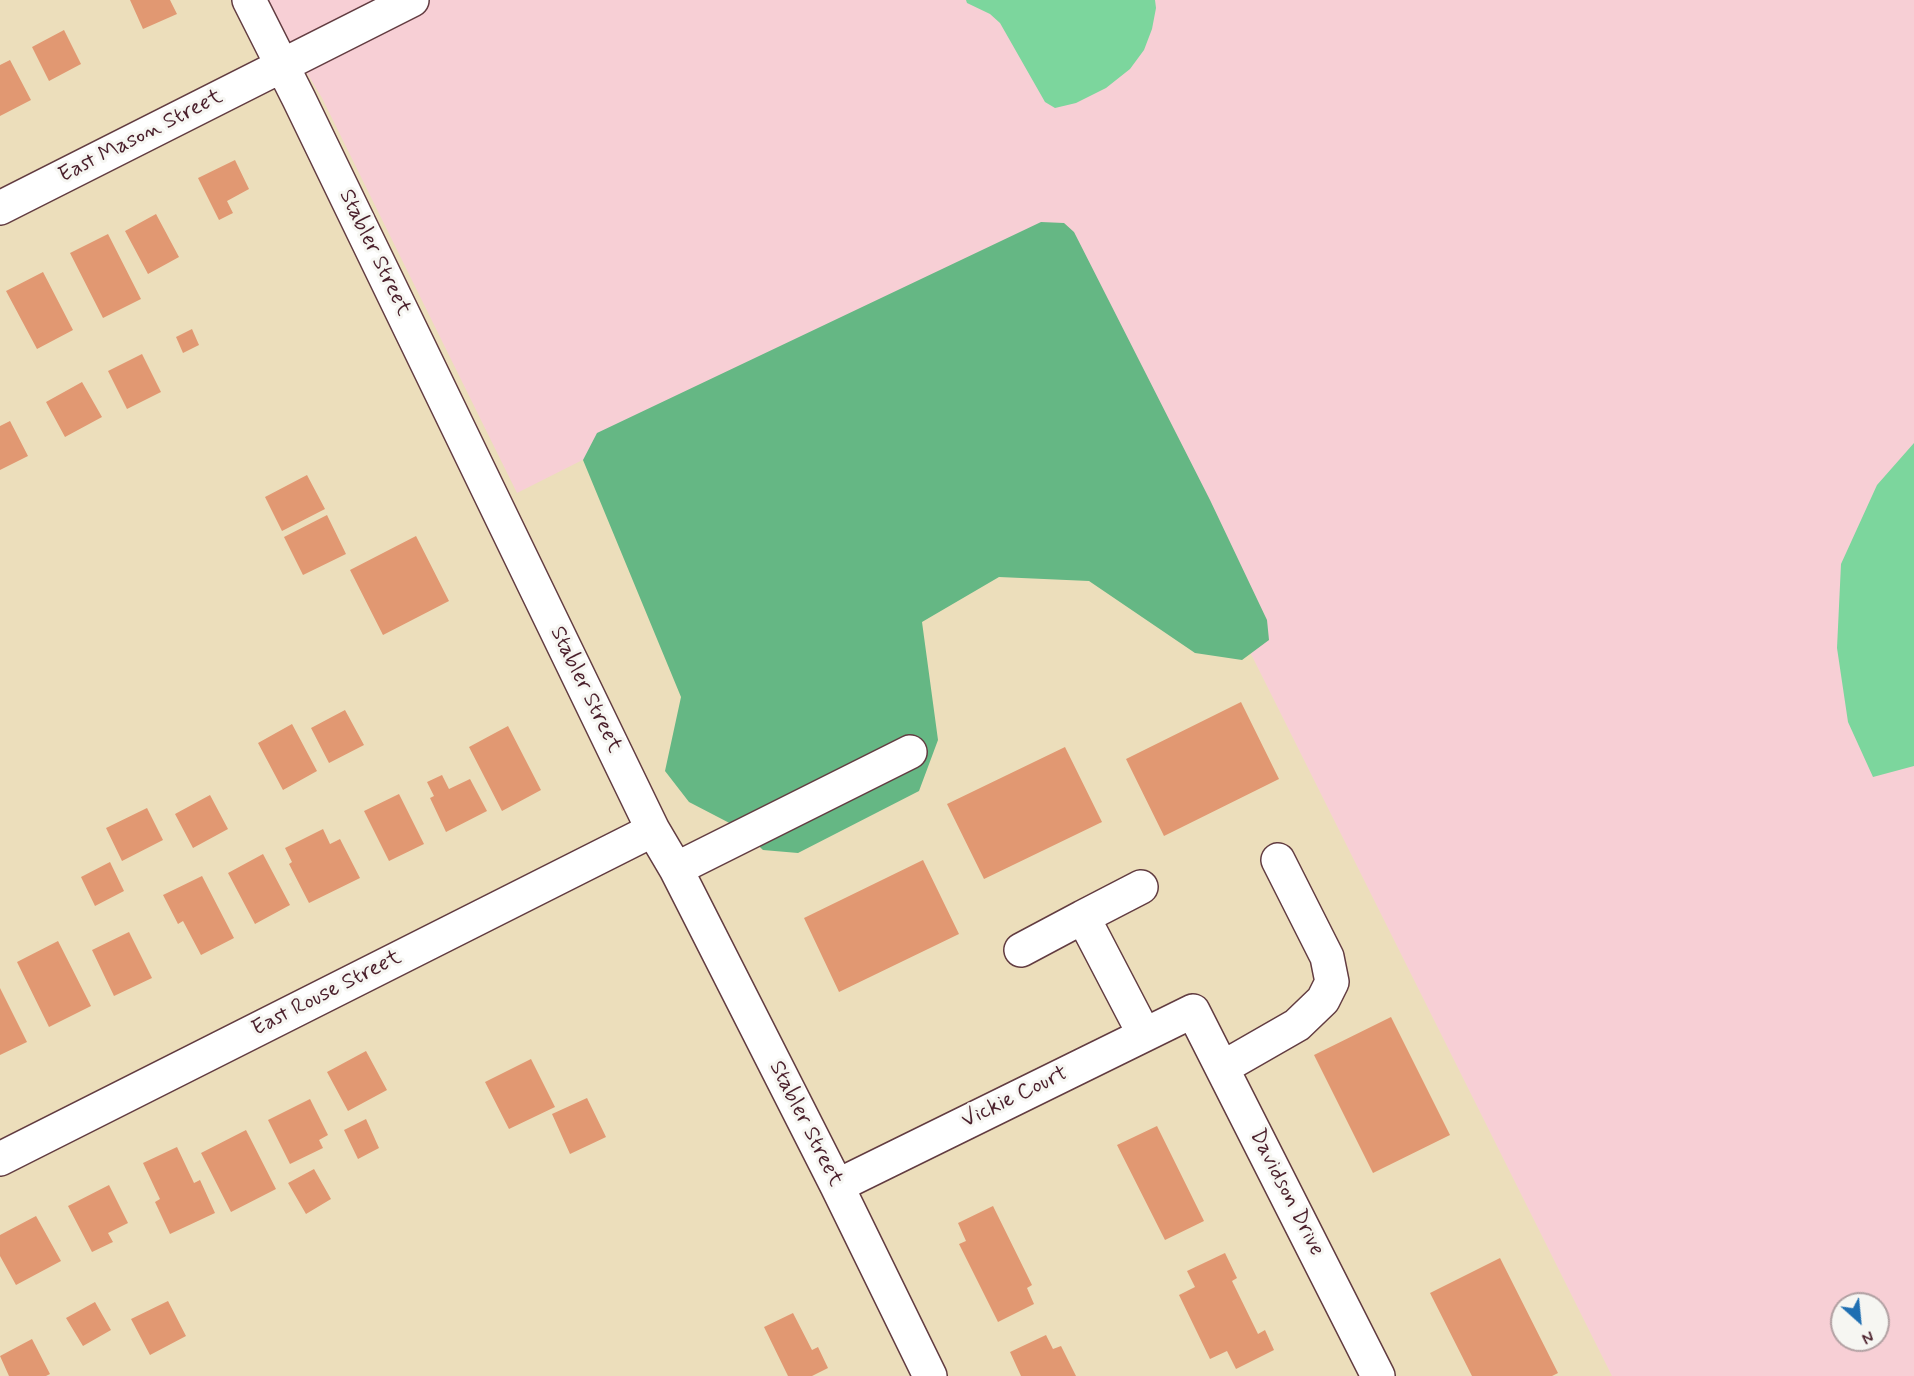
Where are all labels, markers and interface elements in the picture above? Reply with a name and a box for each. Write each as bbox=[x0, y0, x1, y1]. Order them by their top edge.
street label: East Mason Street bbox=[55, 84, 227, 190]
street label: Stabler Street bbox=[332, 186, 416, 320]
street label: Stabler Street bbox=[543, 623, 627, 757]
street label: East Rouse Street bbox=[248, 945, 406, 1043]
street label: Stabler Street bbox=[762, 1057, 848, 1191]
street label: Vickie Court bbox=[958, 1061, 1072, 1135]
street label: Davidson Drive bbox=[1243, 1125, 1329, 1261]
north arrow bbox=[1830, 1292, 1890, 1352]
text: N bbox=[1858, 1325, 1877, 1348]

